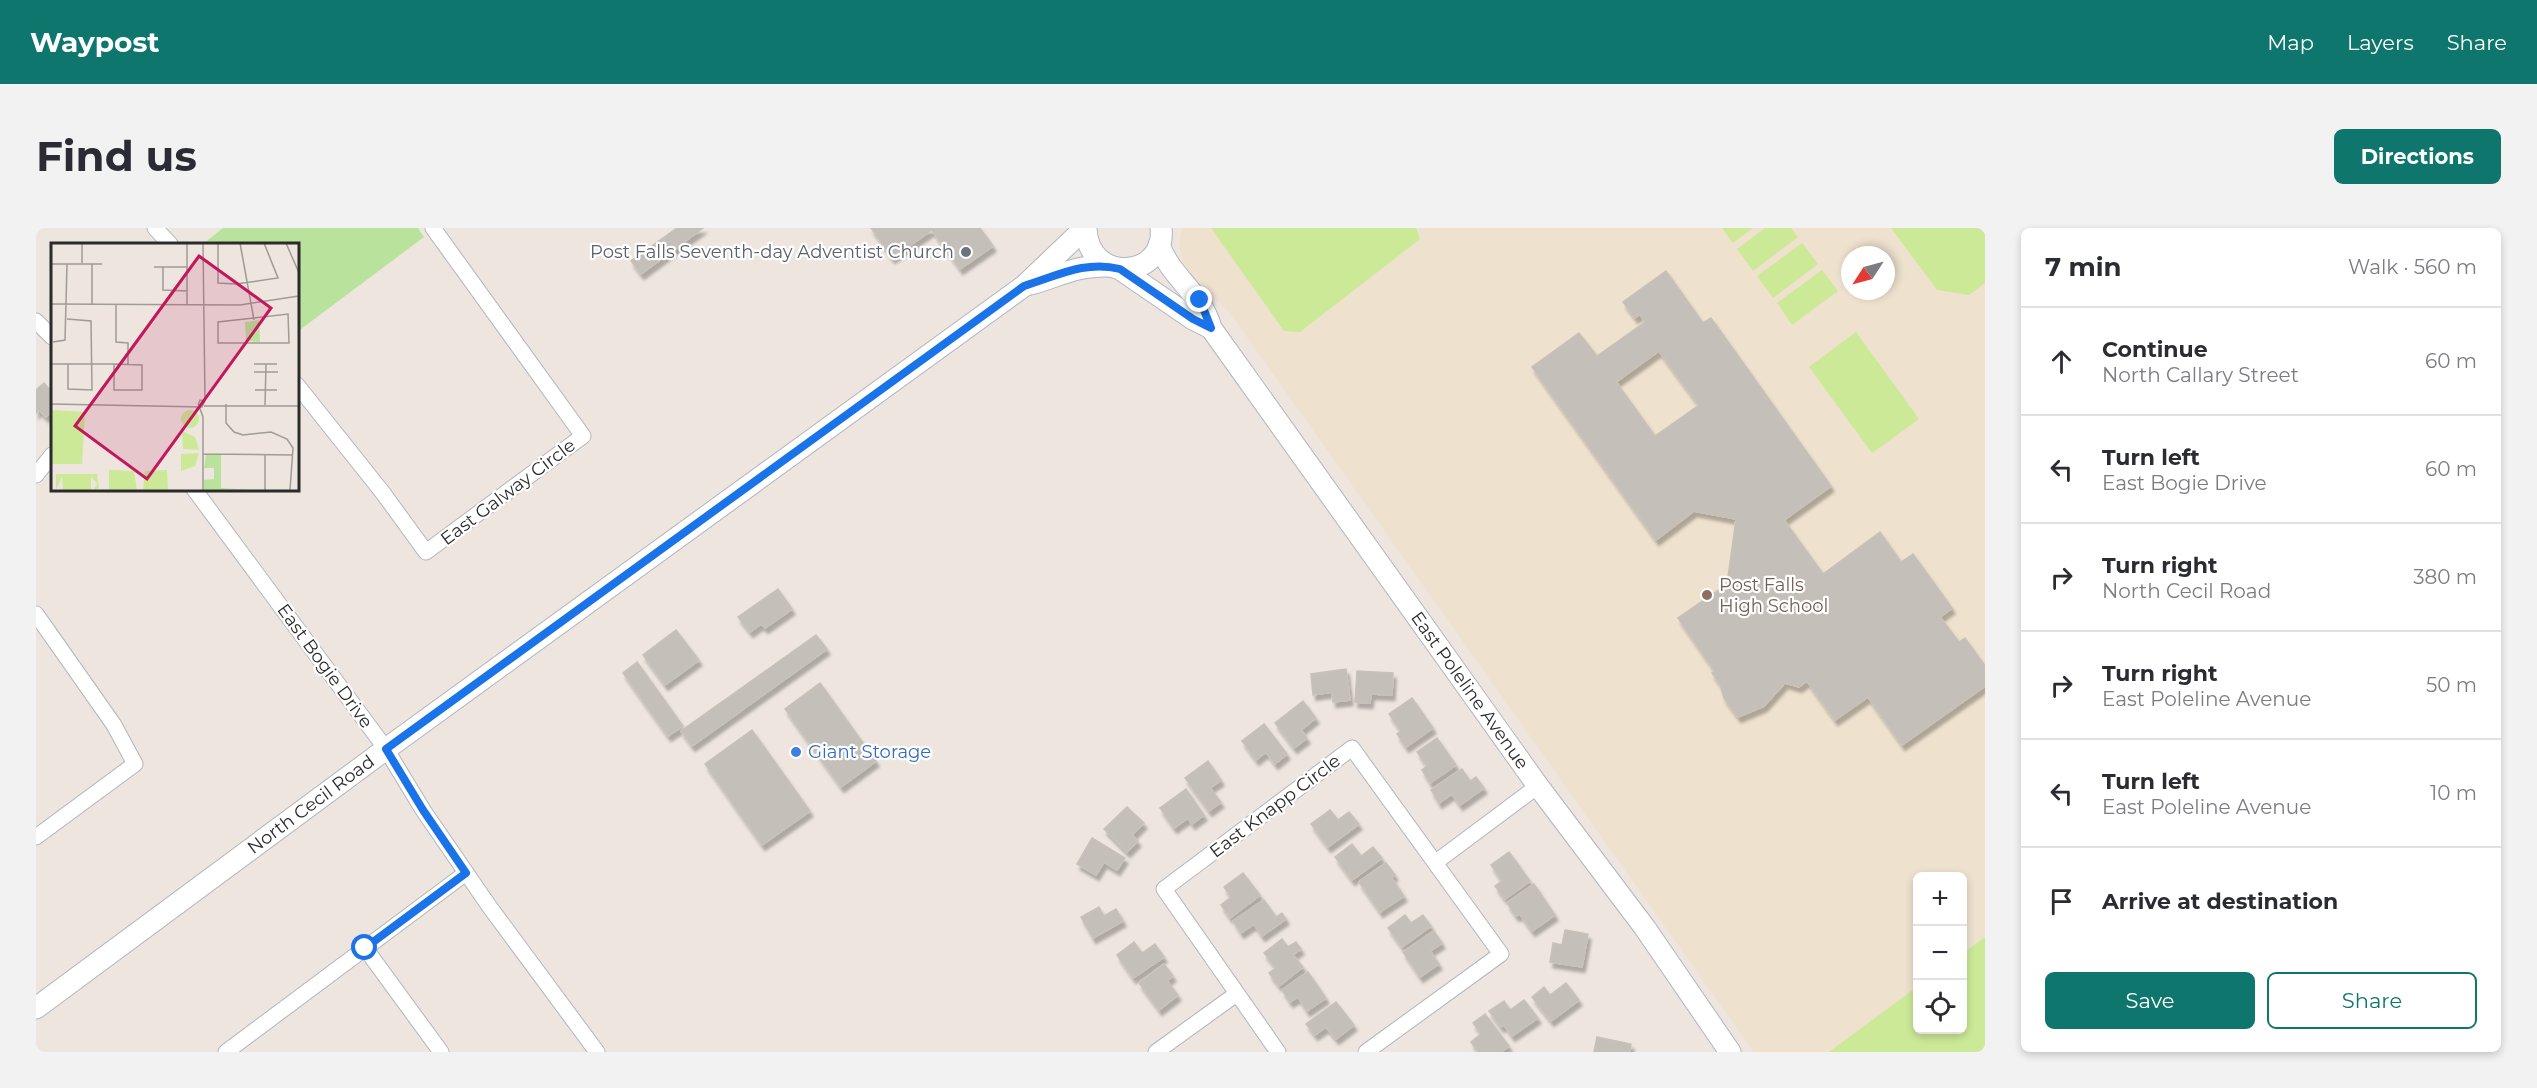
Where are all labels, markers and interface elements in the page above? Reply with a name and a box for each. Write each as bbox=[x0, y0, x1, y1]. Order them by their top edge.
text: Waypost bbox=[30, 25, 160, 59]
text: Map bbox=[2267, 30, 2314, 55]
text: Layers bbox=[2347, 30, 2414, 55]
text: Share bbox=[2447, 30, 2507, 55]
button: Directions bbox=[2334, 129, 2501, 184]
text: Find us bbox=[36, 130, 197, 182]
place label: Post Falls Seventh-day Adventist Church bbox=[590, 241, 954, 263]
inset map bbox=[51, 243, 298, 490]
marker: Post Falls Seventh-day Adventist Church bbox=[959, 245, 973, 259]
north arrow bbox=[1841, 246, 1895, 300]
text: 7 min bbox=[2045, 251, 2122, 283]
text: Walk · 560 m bbox=[2348, 255, 2477, 279]
route end bbox=[1186, 286, 1212, 312]
text: Continue bbox=[2102, 336, 2208, 363]
icon: ahead bbox=[2045, 345, 2078, 378]
text: 60 m bbox=[2425, 349, 2477, 373]
text: North Callary Street bbox=[2102, 363, 2299, 387]
street label: East Galway Circle bbox=[436, 434, 580, 550]
text: Turn left bbox=[2102, 444, 2200, 471]
icon: left bbox=[2045, 453, 2078, 486]
text: 60 m bbox=[2425, 457, 2477, 481]
text: East Bogie Drive bbox=[2102, 471, 2267, 495]
text: Turn right bbox=[2102, 552, 2217, 579]
icon: right bbox=[2045, 561, 2078, 594]
text: 380 m bbox=[2413, 565, 2477, 589]
place label: Post Falls High School bbox=[1719, 574, 1828, 617]
text: North Cecil Road bbox=[2102, 579, 2271, 603]
marker: Post Falls High School bbox=[1700, 588, 1714, 602]
street label: East Bogie Drive bbox=[273, 600, 377, 732]
street label: East Poleline Avenue bbox=[1406, 607, 1534, 774]
text: Turn right bbox=[2102, 660, 2217, 687]
icon: right bbox=[2045, 669, 2078, 702]
text: 50 m bbox=[2426, 673, 2477, 697]
text: East Poleline Avenue bbox=[2102, 687, 2311, 711]
place label: Giant Storage bbox=[808, 741, 931, 763]
marker: Giant Storage bbox=[789, 745, 803, 759]
street label: North Cecil Road bbox=[243, 750, 379, 859]
street label: East Knapp Circle bbox=[1205, 750, 1345, 862]
text: Turn left bbox=[2102, 768, 2200, 795]
icon: left bbox=[2045, 777, 2078, 810]
text: 10 m bbox=[2430, 781, 2477, 805]
text: East Poleline Avenue bbox=[2102, 795, 2311, 819]
map controls bbox=[1913, 872, 1967, 1034]
button: + bbox=[1913, 872, 1967, 926]
icon: arrive bbox=[2045, 885, 2078, 918]
text: Arrive at destination bbox=[2102, 888, 2338, 915]
button: − bbox=[1913, 926, 1967, 980]
route start bbox=[351, 934, 377, 960]
button: Save bbox=[2045, 972, 2255, 1029]
button: Share bbox=[2267, 972, 2477, 1029]
button: locate bbox=[1913, 980, 1967, 1034]

